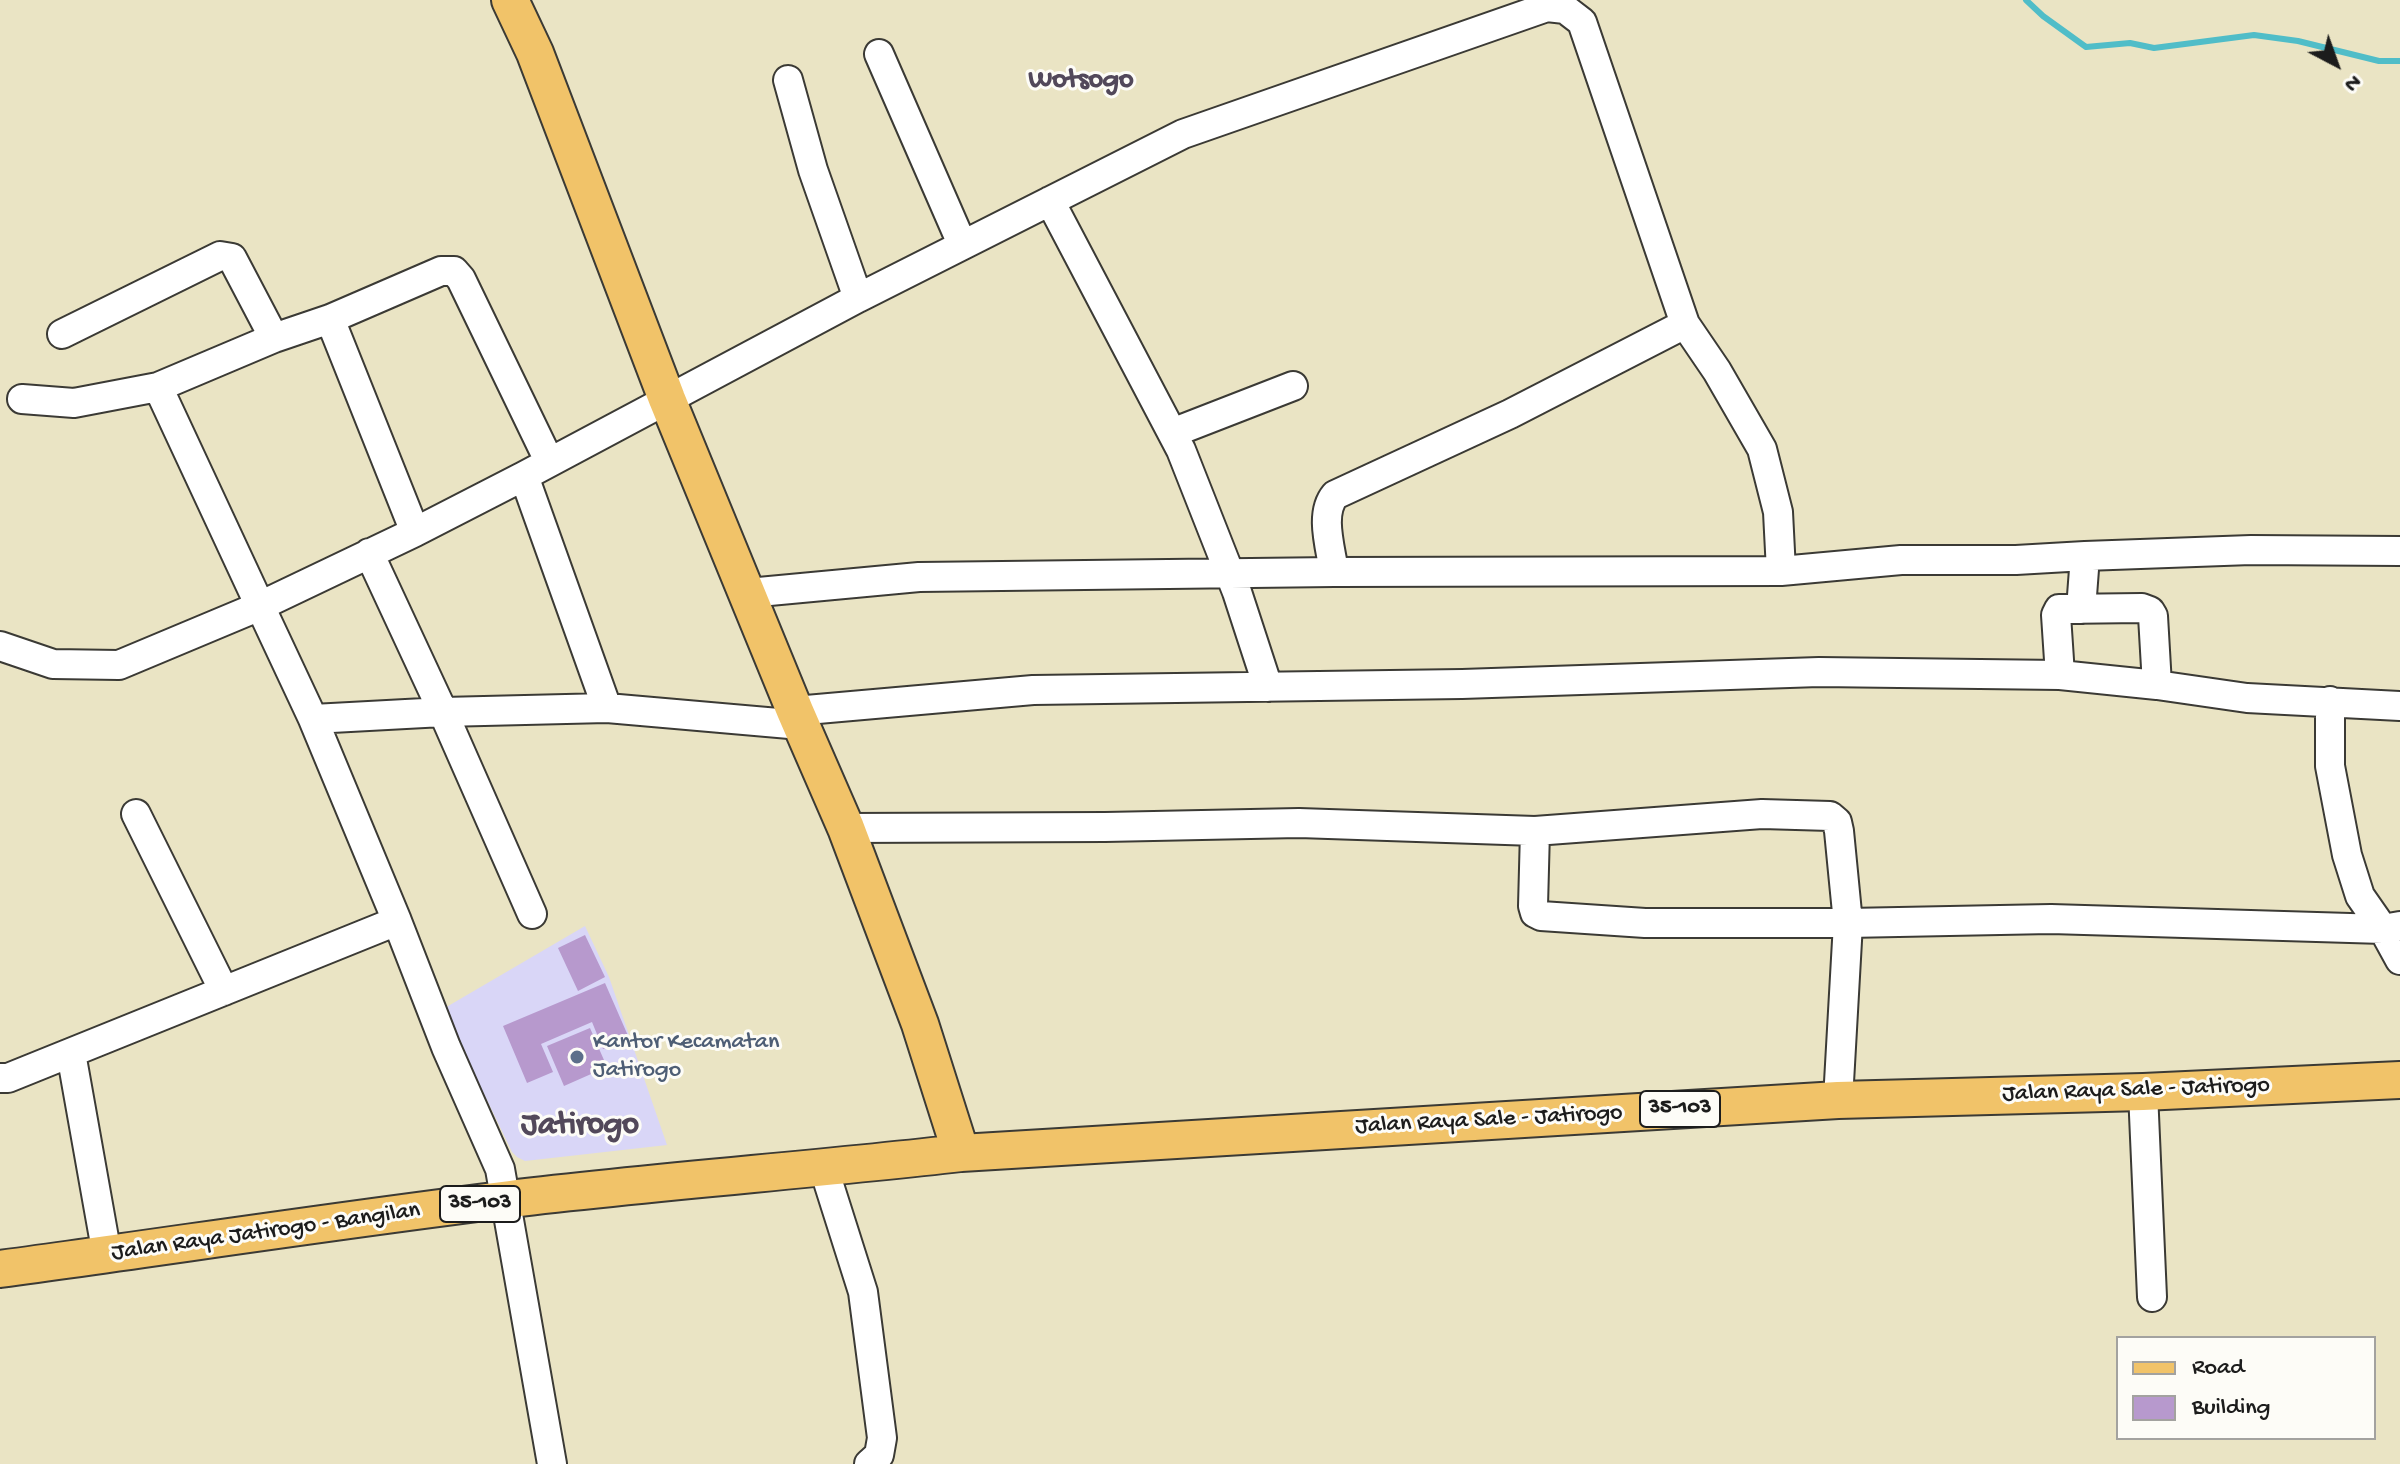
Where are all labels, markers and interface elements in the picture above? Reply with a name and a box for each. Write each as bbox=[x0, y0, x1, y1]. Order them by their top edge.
north arrow bbox=[2296, 24, 2376, 104]
district label: Wotsogo bbox=[1028, 65, 1134, 99]
text: N bbox=[2338, 68, 2366, 97]
place label: Kantor Kecamatan Jatirogo bbox=[593, 1029, 779, 1085]
marker: Kantor Kecamatan Jatirogo bbox=[568, 1048, 586, 1066]
street label: Jalan Raya Sale - Jatirogo bbox=[2002, 1072, 2270, 1110]
road number: 35-103 bbox=[1640, 1091, 1720, 1127]
street label: Jalan Raya Sale - Jatirogo bbox=[1355, 1100, 1623, 1142]
district label: Jatirogo bbox=[521, 1108, 639, 1146]
road number: 35-103 bbox=[440, 1186, 520, 1222]
street label: Jalan Raya Jatirogo - Bangilan bbox=[110, 1197, 422, 1269]
legend bbox=[2116, 1336, 2376, 1440]
text: Road bbox=[2192, 1354, 2244, 1383]
text: Building bbox=[2192, 1394, 2270, 1423]

